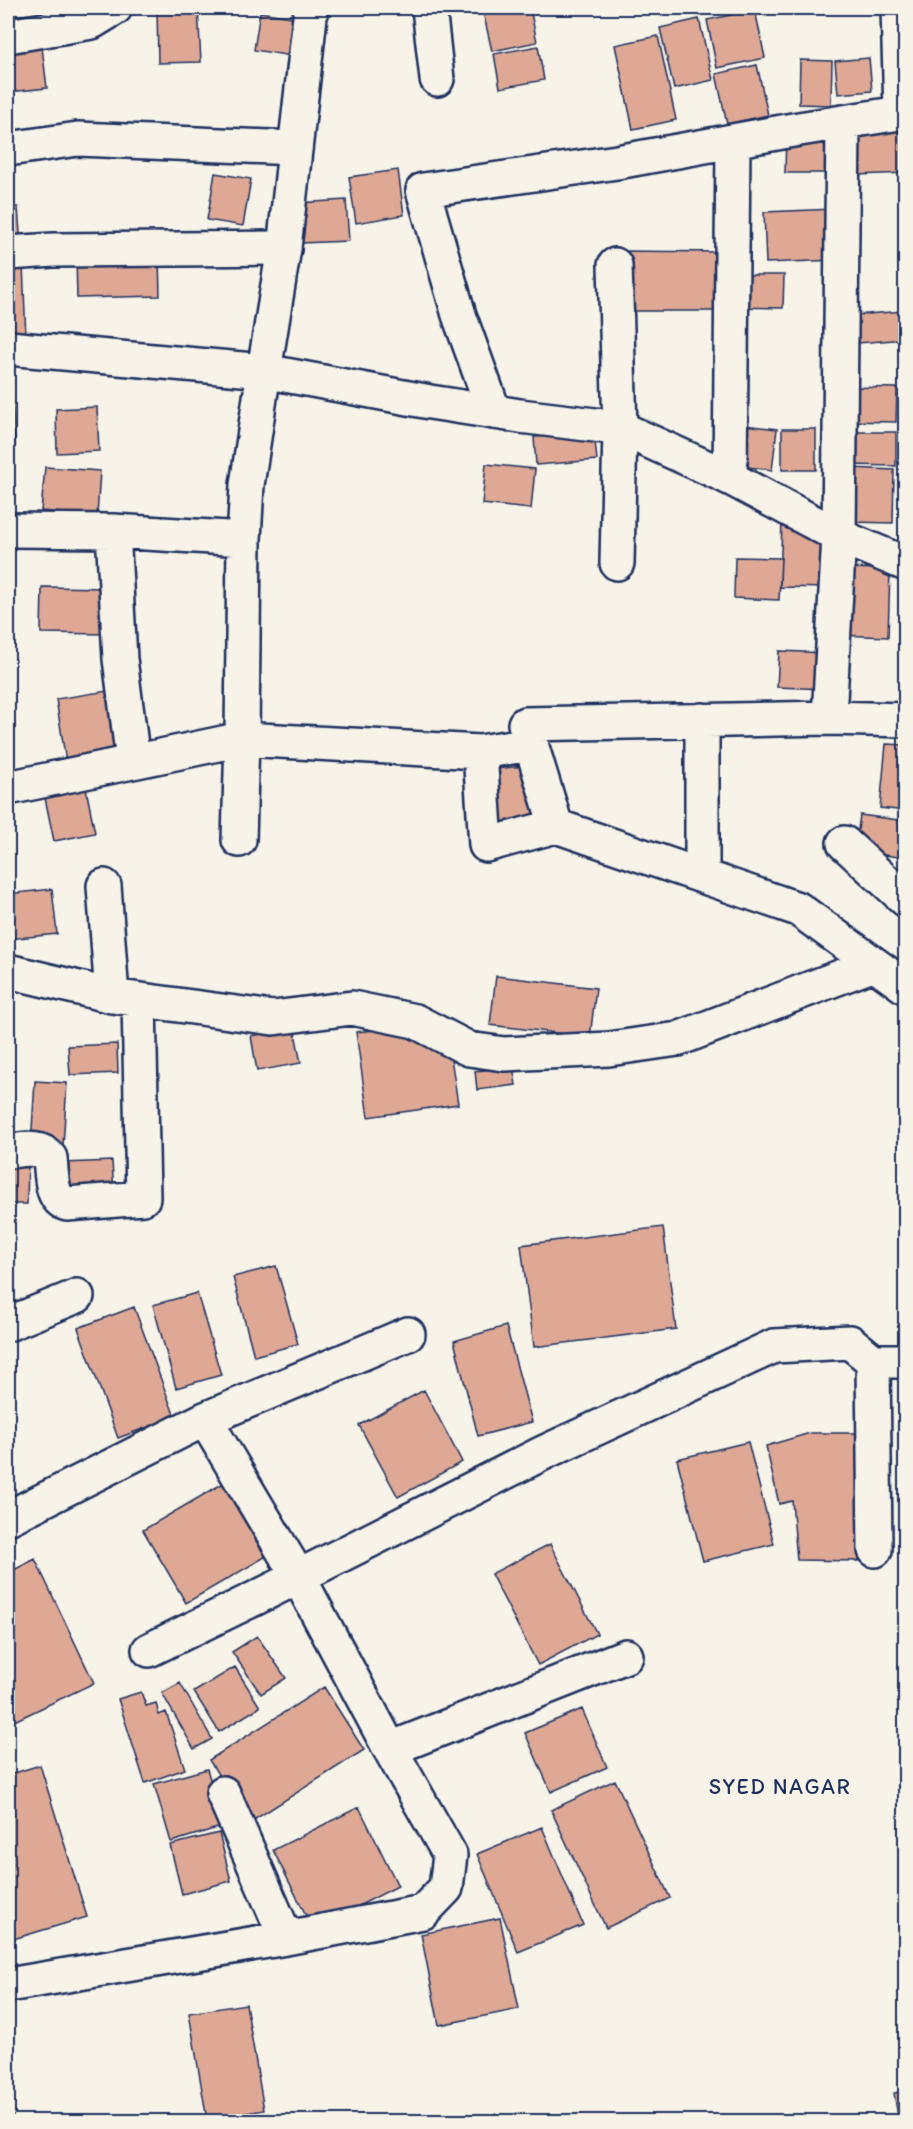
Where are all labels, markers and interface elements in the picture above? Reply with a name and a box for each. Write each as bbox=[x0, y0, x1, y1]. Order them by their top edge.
district label: SYED NAGAR bbox=[709, 1773, 851, 1800]

